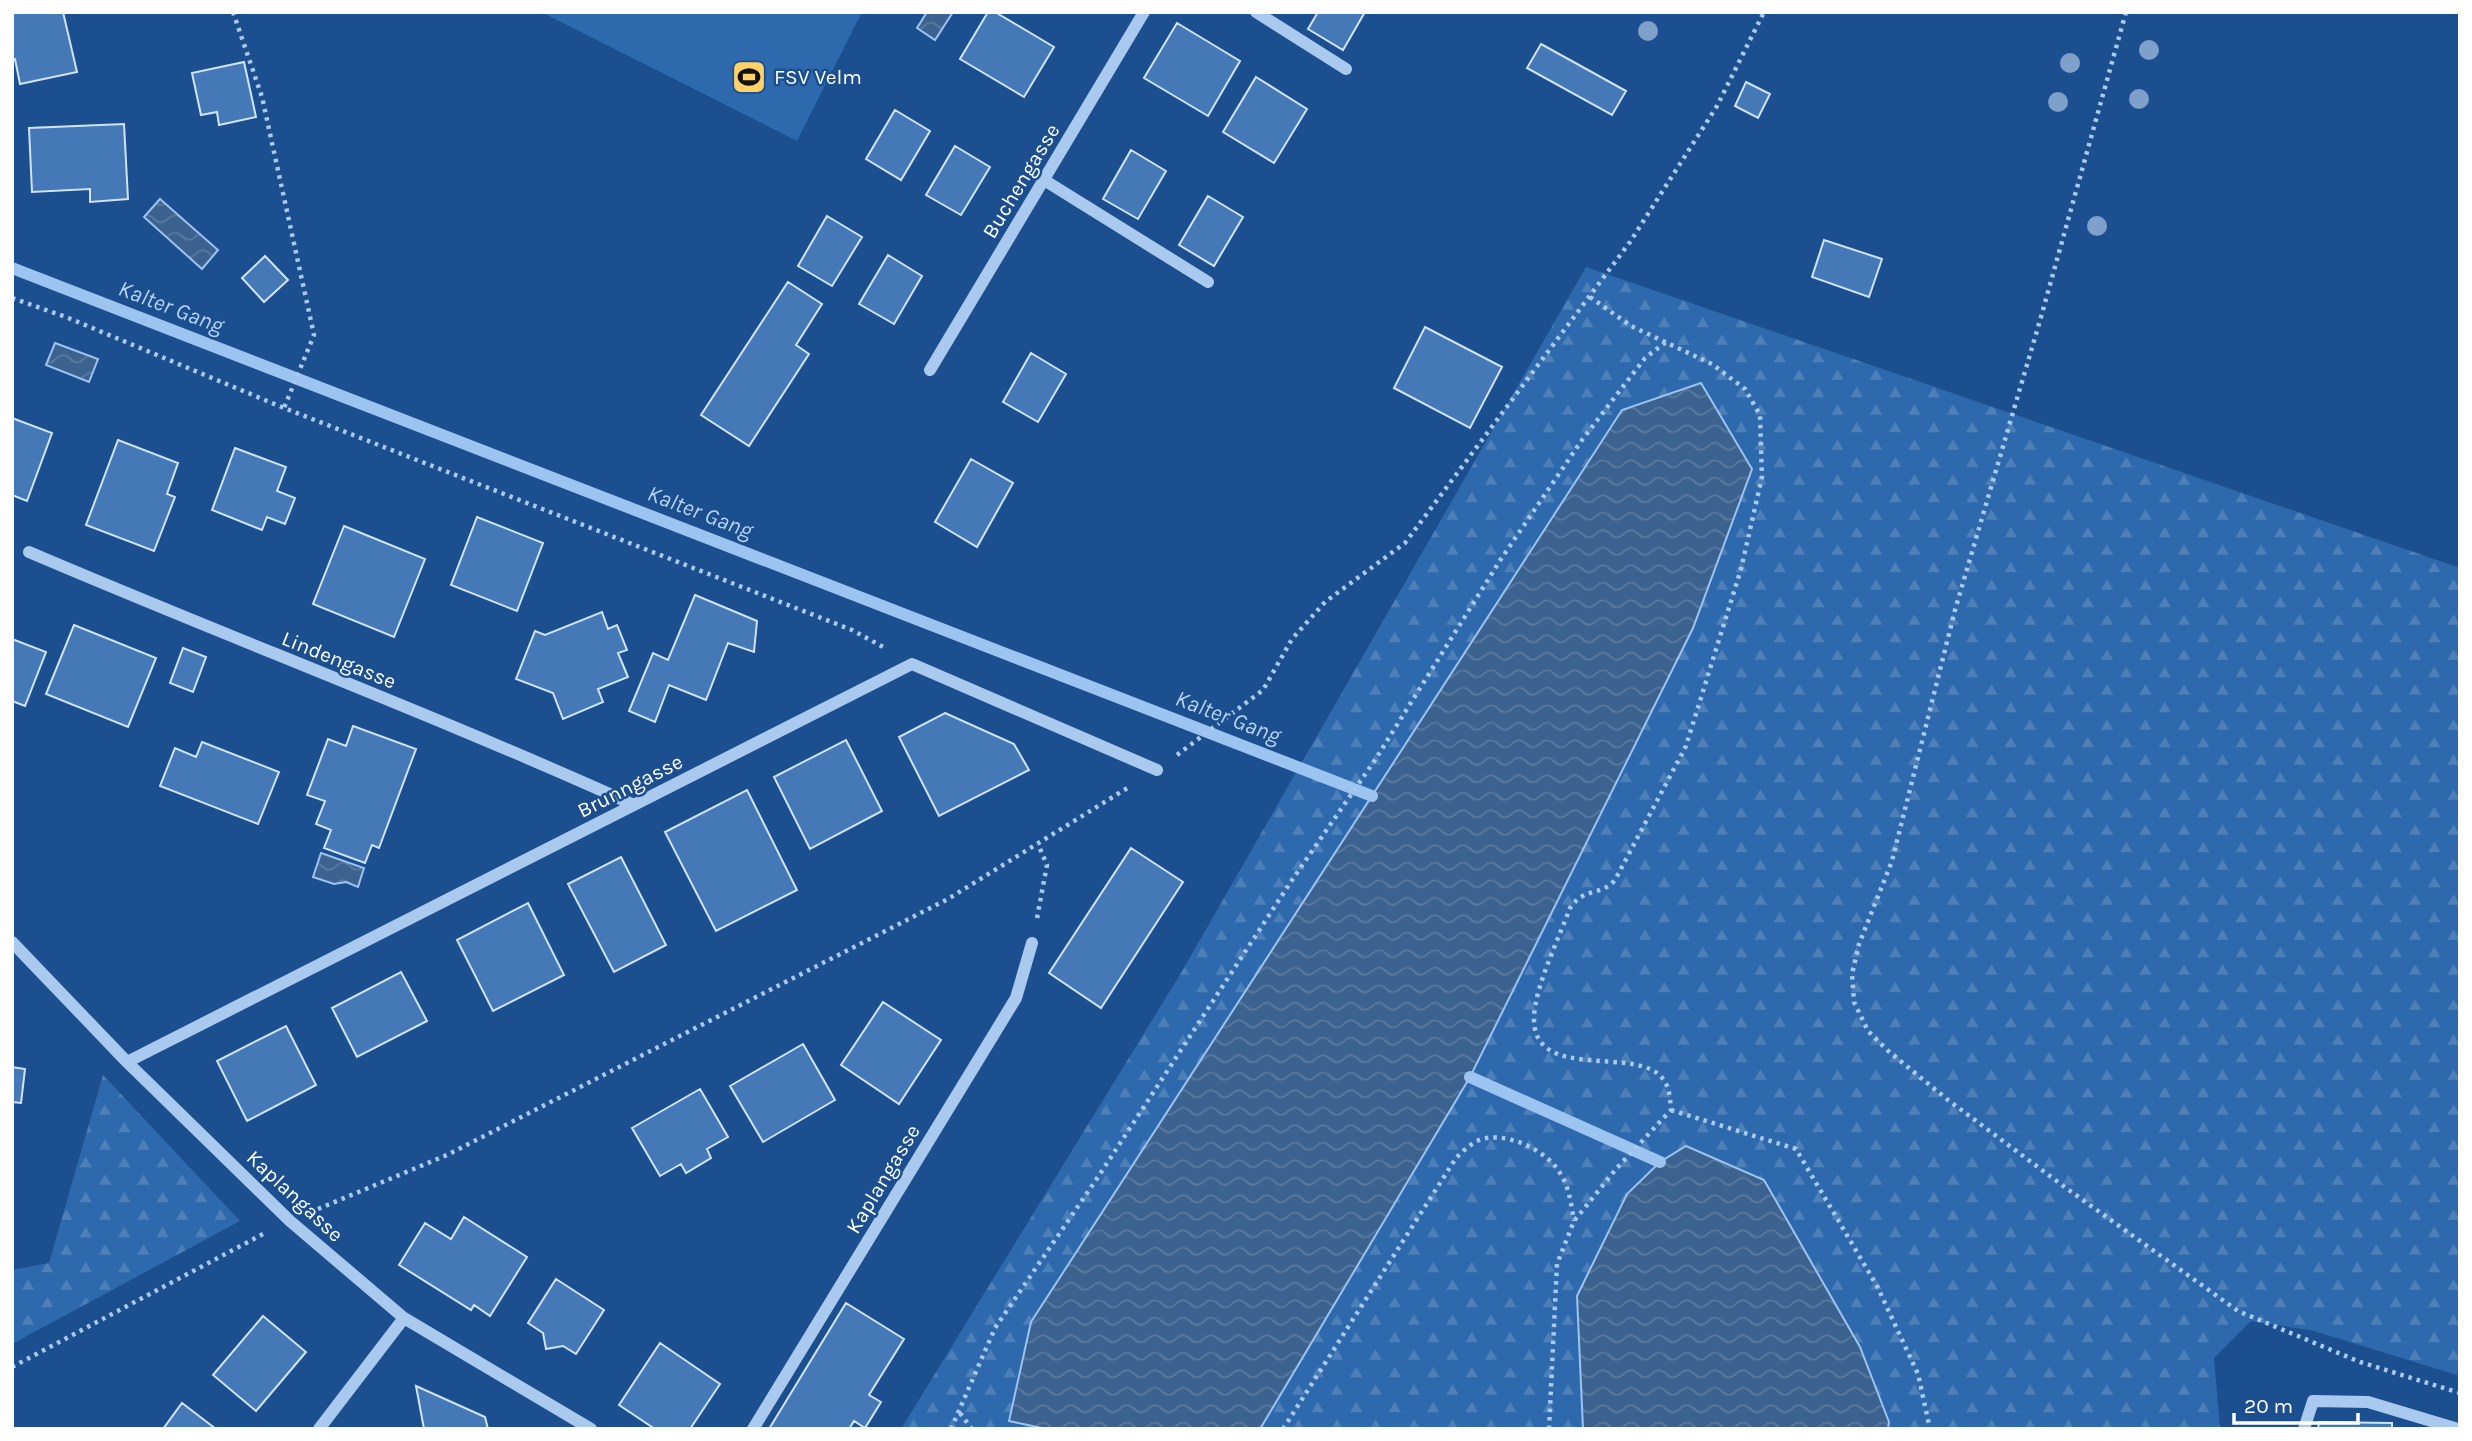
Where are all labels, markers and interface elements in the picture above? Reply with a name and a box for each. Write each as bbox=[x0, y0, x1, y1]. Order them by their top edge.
sports icon: FSV Velm bbox=[730, 58, 768, 96]
place label: FSV Velm bbox=[774, 65, 862, 89]
street label: Buchengasse bbox=[977, 120, 1065, 242]
water label: Kalter Gang bbox=[115, 275, 229, 340]
water label: Kalter Gang bbox=[644, 480, 758, 545]
street label: Lindengasse bbox=[278, 626, 400, 694]
water label: Kalter Gang bbox=[1172, 685, 1286, 750]
street label: Brunngasse bbox=[573, 749, 687, 823]
street label: Kaplangasse bbox=[841, 1120, 925, 1238]
street label: Kaplangasse bbox=[242, 1145, 348, 1247]
scale bar bbox=[2234, 1382, 2358, 1426]
text: 20 m bbox=[2244, 1394, 2293, 1418]

